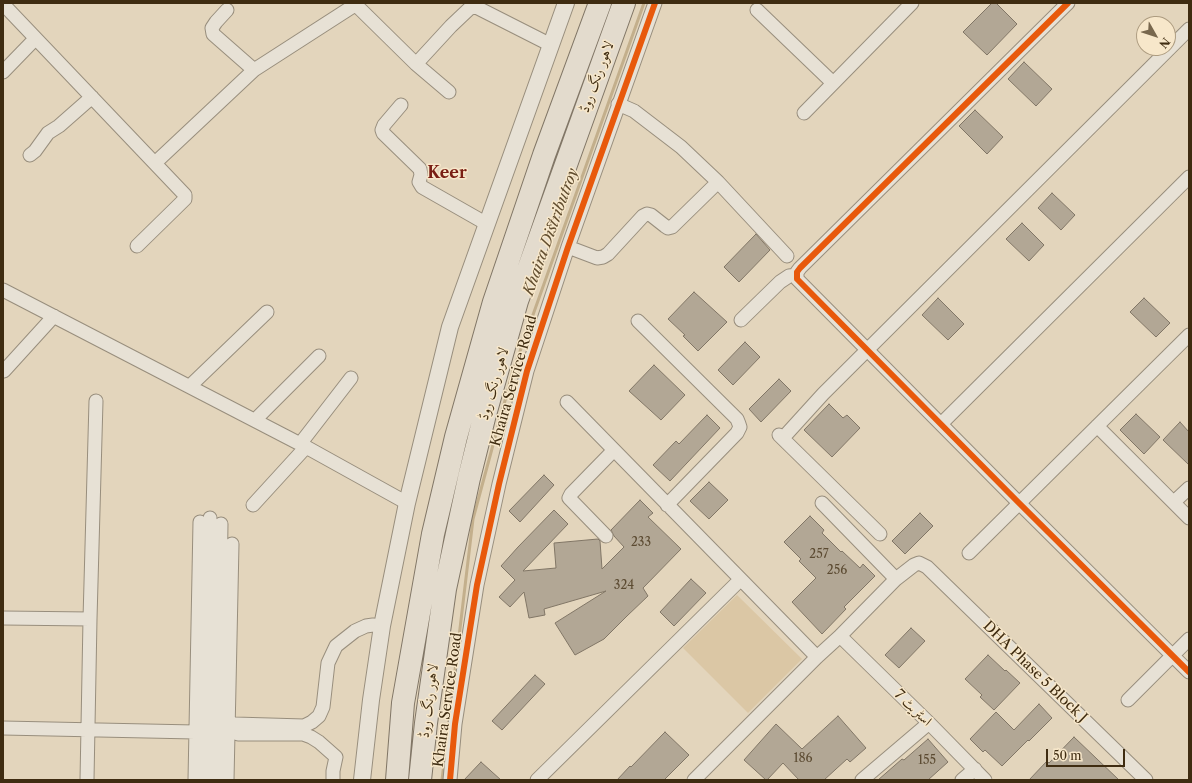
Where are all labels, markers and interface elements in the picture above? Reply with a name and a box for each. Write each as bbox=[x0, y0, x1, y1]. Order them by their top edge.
north arrow bbox=[1136, 16, 1176, 56]
text: N bbox=[1156, 35, 1173, 51]
street label: لاہور رنگ روڈ bbox=[576, 39, 618, 115]
district label: Keer bbox=[427, 163, 467, 183]
water label: Khaira Distributroy bbox=[520, 166, 582, 298]
street label: Khaira Service Road bbox=[487, 313, 541, 449]
street label: لاہور رنگ روڈ bbox=[476, 346, 512, 422]
house number: 233 bbox=[631, 536, 651, 550]
house number: 257 bbox=[809, 548, 829, 562]
house number: 256 bbox=[827, 564, 847, 578]
house number: 324 bbox=[614, 579, 634, 593]
street label: DHA Phase 5 Block J bbox=[979, 618, 1091, 726]
street label: Khaira Service Road bbox=[430, 632, 466, 768]
street label: لاہور رنگ روڈ bbox=[416, 663, 442, 739]
street label: اسٹریٹ 7 bbox=[891, 686, 935, 730]
scale bar bbox=[1048, 741, 1127, 767]
text: 50 m bbox=[1053, 748, 1082, 763]
house number: 186 bbox=[793, 752, 813, 766]
house number: 155 bbox=[918, 754, 936, 768]

